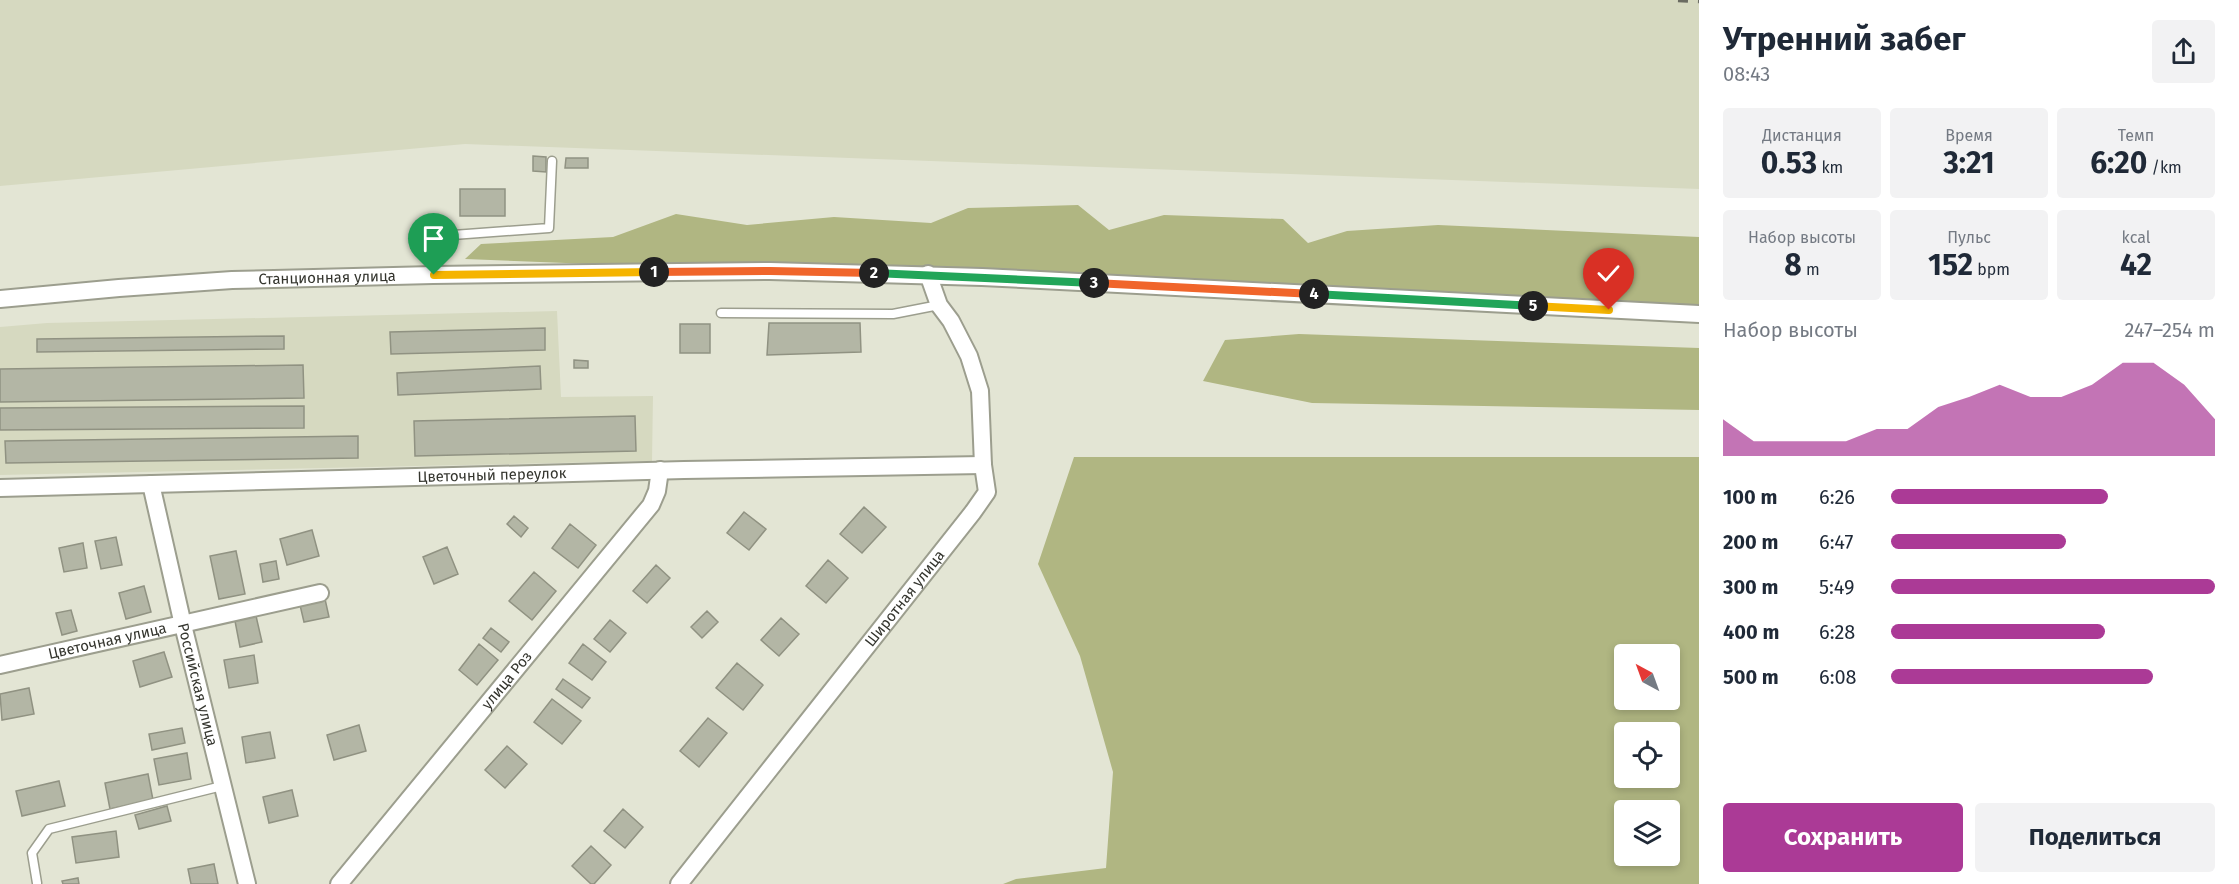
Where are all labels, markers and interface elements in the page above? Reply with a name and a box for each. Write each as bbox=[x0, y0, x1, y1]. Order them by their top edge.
text: Утренний забег bbox=[1723, 19, 1966, 59]
button: share bbox=[2152, 20, 2215, 83]
text: 08:43 bbox=[1723, 62, 1770, 86]
text: Дистанция bbox=[1762, 126, 1842, 145]
text: Время bbox=[1945, 126, 1993, 145]
text: Темп bbox=[2118, 126, 2154, 145]
text: 0.53 bbox=[1761, 145, 1817, 181]
text: 3:21 bbox=[1943, 145, 1995, 181]
text: 6:20 bbox=[2090, 145, 2147, 181]
text: km bbox=[1817, 158, 1843, 177]
text: /km bbox=[2147, 158, 2182, 177]
pin bbox=[408, 213, 459, 275]
icon: arrive bbox=[417, 222, 450, 255]
text: Набор высоты bbox=[1748, 228, 1856, 247]
text: Пульс bbox=[1947, 228, 1991, 247]
text: kcal bbox=[2122, 228, 2150, 247]
text: 8 bbox=[1784, 247, 1802, 283]
text: 152 bbox=[1928, 247, 1973, 283]
text: 42 bbox=[2120, 247, 2152, 283]
pin bbox=[1583, 248, 1634, 310]
pin: 1 bbox=[639, 257, 669, 287]
icon: check bbox=[1592, 257, 1625, 290]
pin: 2 bbox=[859, 258, 889, 288]
text: m bbox=[1802, 260, 1820, 279]
text: bpm bbox=[1973, 260, 2010, 279]
text: 1 bbox=[650, 262, 658, 281]
text: 2 bbox=[870, 263, 878, 282]
street label: Станционная улица bbox=[258, 267, 396, 288]
pin: 3 bbox=[1079, 268, 1109, 298]
text: 3 bbox=[1090, 273, 1098, 292]
pin: 4 bbox=[1299, 279, 1329, 309]
text: 4 bbox=[1309, 284, 1319, 303]
pin: 5 bbox=[1518, 291, 1548, 321]
text: 5 bbox=[1529, 296, 1537, 315]
text: Набор высоты bbox=[1723, 318, 1858, 342]
text: 247–254 m bbox=[2124, 318, 2215, 342]
street label: Цветочный переулок bbox=[417, 464, 567, 486]
text: 100 m bbox=[1723, 485, 1777, 509]
text: 6:26 bbox=[1819, 485, 1855, 509]
text: 200 m bbox=[1723, 530, 1778, 554]
text: 6:47 bbox=[1819, 530, 1853, 554]
street label: Широтная улица bbox=[861, 546, 948, 650]
text: 300 m bbox=[1723, 575, 1778, 599]
text: 5:49 bbox=[1819, 575, 1854, 599]
street label: Цветочная улица bbox=[46, 619, 168, 663]
text: 400 m bbox=[1723, 620, 1779, 644]
text: 6:28 bbox=[1819, 620, 1855, 644]
street label: Российская улица bbox=[174, 621, 222, 748]
north arrow bbox=[1614, 644, 1680, 710]
map controls bbox=[1614, 644, 1680, 866]
street label: улица Роз bbox=[478, 647, 536, 713]
text: 500 m bbox=[1723, 665, 1779, 689]
text: 6:08 bbox=[1819, 665, 1857, 689]
button: locate bbox=[1614, 722, 1680, 788]
button: layers bbox=[1614, 800, 1680, 866]
button: Сохранить bbox=[1723, 803, 1963, 872]
button: Поделиться bbox=[1975, 803, 2215, 872]

